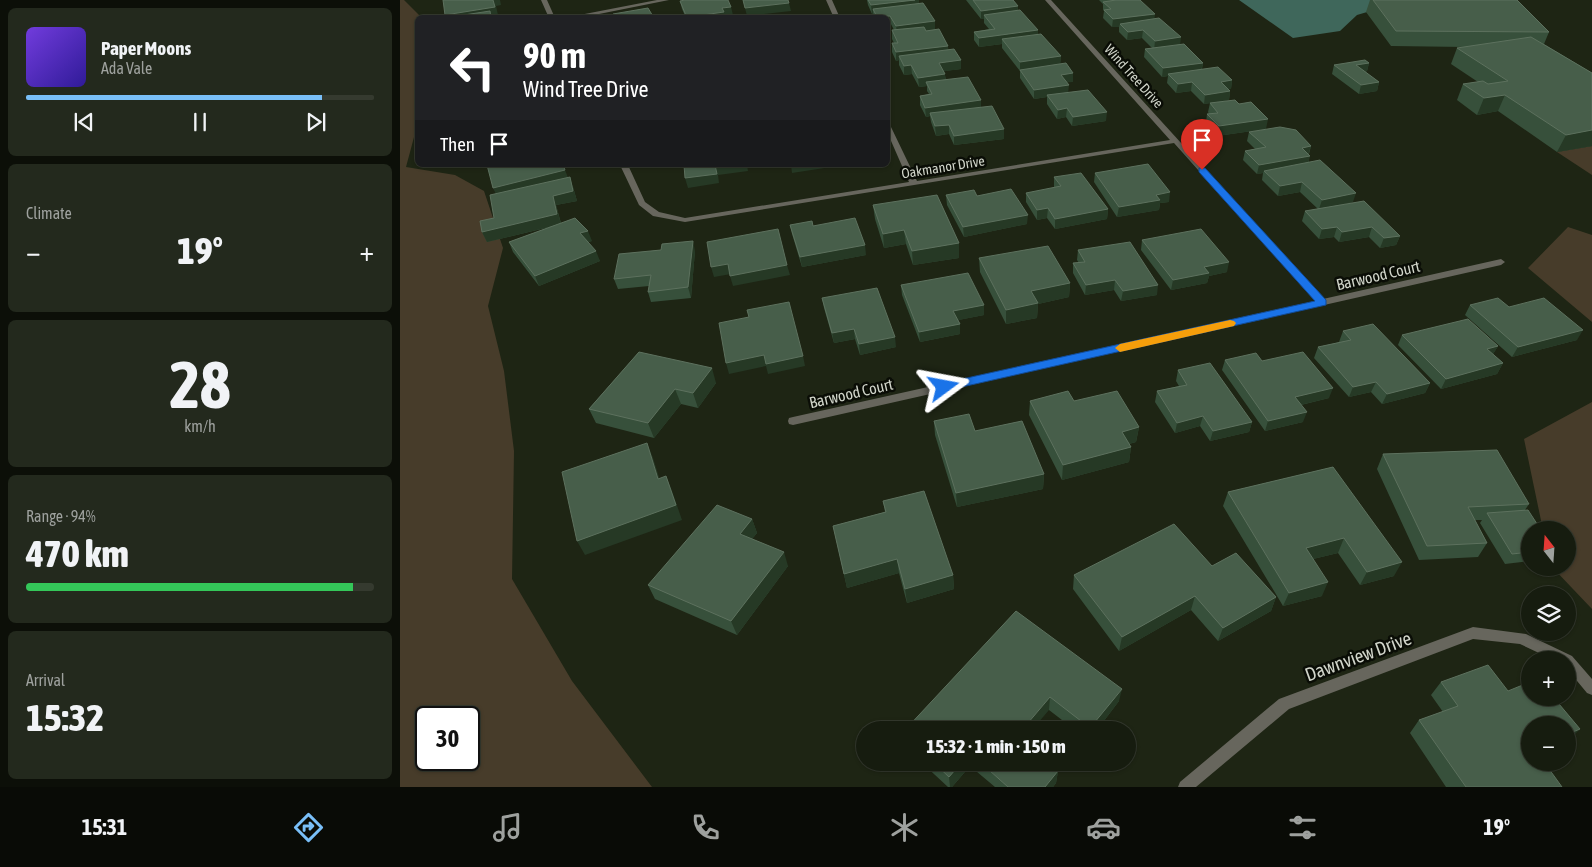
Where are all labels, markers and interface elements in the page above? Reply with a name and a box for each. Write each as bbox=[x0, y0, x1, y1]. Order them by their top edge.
icon: left bbox=[440, 35, 505, 100]
text: 90 m bbox=[523, 35, 586, 75]
text: Paper Moons bbox=[101, 37, 191, 59]
street label: Wind Tree Drive bbox=[1101, 41, 1167, 111]
text: Ada Vale bbox=[101, 59, 152, 77]
text: Wind Tree Drive bbox=[523, 76, 649, 102]
icon: previous bbox=[70, 108, 98, 136]
icon: pause bbox=[186, 108, 214, 136]
icon: next bbox=[302, 108, 330, 136]
pin bbox=[1181, 119, 1223, 170]
icon: arrive bbox=[1188, 126, 1216, 154]
icon: arrive bbox=[485, 130, 513, 158]
text: Then bbox=[440, 133, 475, 155]
street label: Oakmanor Drive bbox=[900, 153, 986, 181]
text: Climate bbox=[26, 204, 72, 222]
text: 19° bbox=[177, 229, 223, 272]
text: − bbox=[26, 235, 41, 267]
text: + bbox=[359, 235, 374, 267]
street label: Barwood Court bbox=[1334, 257, 1422, 293]
text: 28 bbox=[169, 347, 231, 422]
position arrow bbox=[917, 360, 969, 412]
street label: Barwood Court bbox=[807, 375, 895, 411]
text: km/h bbox=[184, 417, 216, 435]
text: Range · 94% bbox=[26, 507, 96, 525]
north arrow bbox=[1521, 521, 1576, 576]
map controls bbox=[1521, 521, 1576, 771]
text: 470 km bbox=[26, 532, 129, 575]
button: layers bbox=[1521, 586, 1576, 641]
street label: Dawnview Drive bbox=[1302, 627, 1414, 685]
button: + bbox=[1521, 651, 1576, 706]
text: Arrival bbox=[26, 671, 65, 689]
text: 15:32 bbox=[26, 696, 104, 739]
speed limit sign: 30 bbox=[415, 706, 480, 771]
button: − bbox=[1521, 716, 1576, 771]
text: 15:32 · 1 min · 150 m bbox=[926, 735, 1066, 757]
icon: directions bbox=[291, 810, 326, 845]
icon: music bbox=[490, 810, 525, 845]
icon: phone bbox=[688, 810, 723, 845]
icon: climate bbox=[887, 810, 922, 845]
icon: car bbox=[1086, 810, 1121, 845]
icon: filters bbox=[1285, 810, 1320, 845]
text: 15:31 bbox=[82, 814, 127, 840]
text: 19° bbox=[1483, 814, 1510, 840]

